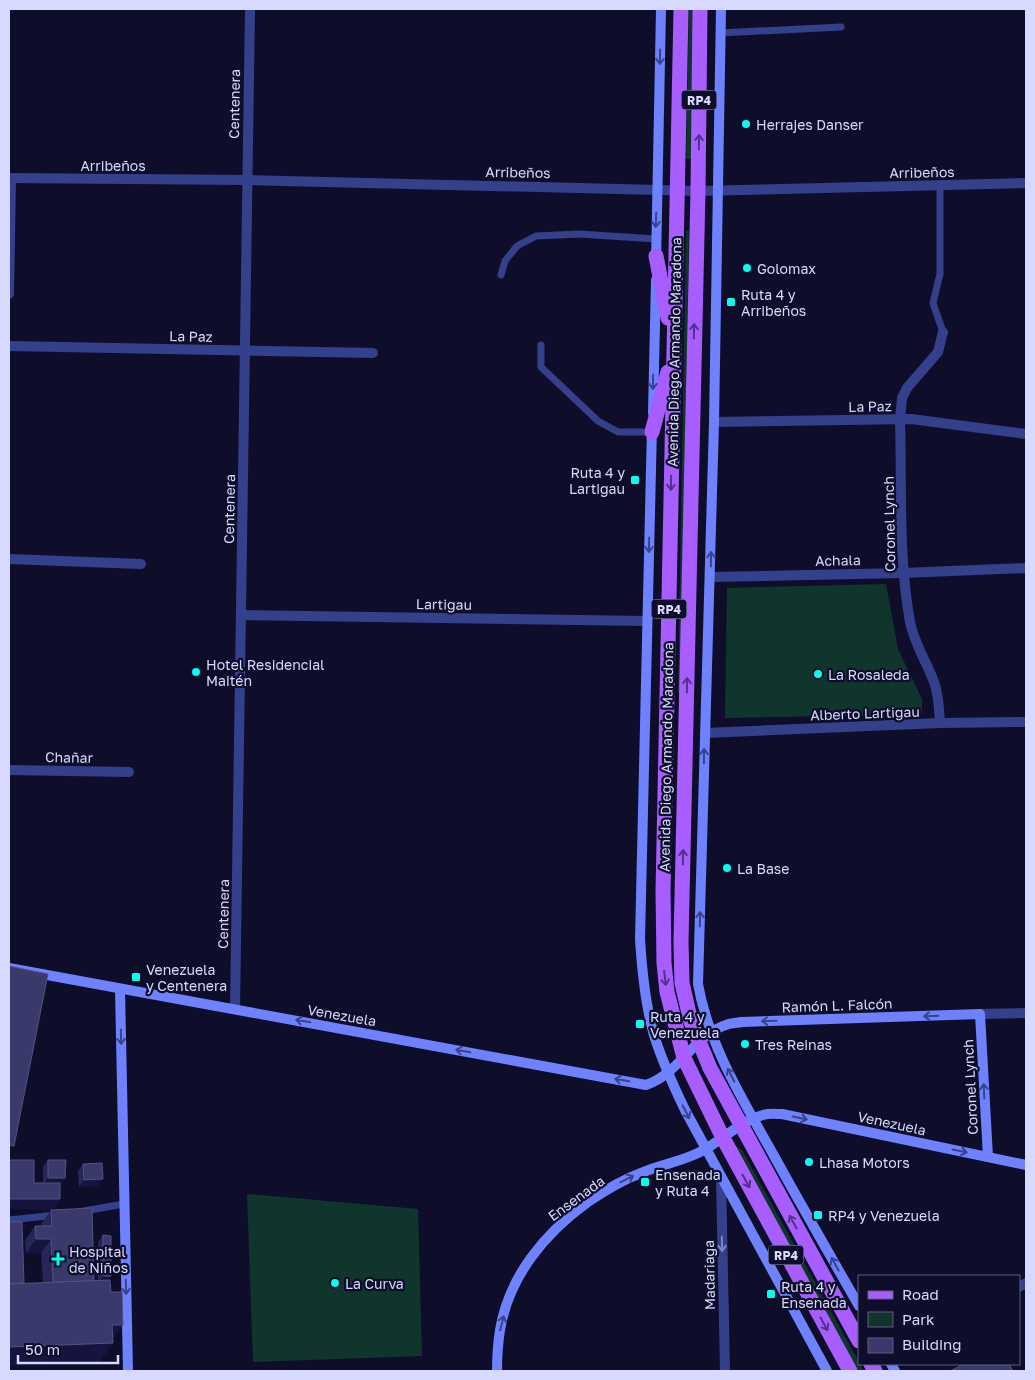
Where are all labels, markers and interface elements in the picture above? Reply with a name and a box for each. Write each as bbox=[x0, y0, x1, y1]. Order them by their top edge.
one-way arrow bbox=[655, 49, 665, 65]
street label: Centenera bbox=[225, 69, 243, 139]
road number: RP4 bbox=[682, 90, 716, 110]
place label: Herrajes Danser bbox=[756, 116, 864, 133]
marker: Herrajes Danser bbox=[740, 118, 752, 130]
one-way arrow bbox=[694, 134, 703, 150]
street label: Arribeños bbox=[80, 157, 146, 174]
street label: Arribeños bbox=[485, 163, 551, 181]
street label: Arribeños bbox=[889, 163, 955, 181]
one-way arrow bbox=[651, 212, 661, 228]
street label: Avenida Diego Armando Maradona bbox=[663, 237, 685, 467]
place label: Golomax bbox=[757, 260, 816, 277]
marker: Golomax bbox=[741, 262, 753, 274]
place label: Ruta 4 y Arribeños bbox=[741, 286, 806, 319]
marker: Ruta 4 y Arribeños bbox=[725, 296, 737, 308]
one-way arrow bbox=[690, 323, 699, 339]
street label: La Paz bbox=[169, 327, 213, 345]
one-way arrow bbox=[649, 374, 658, 390]
street label: La Paz bbox=[848, 397, 892, 415]
place label: Ruta 4 y Lartigau bbox=[569, 464, 625, 497]
street label: Centenera bbox=[220, 474, 238, 544]
marker: Ruta 4 y Lartigau bbox=[629, 474, 641, 486]
one-way arrow bbox=[666, 474, 676, 491]
street label: Coronel Lynch bbox=[880, 476, 898, 572]
one-way arrow bbox=[644, 536, 654, 553]
one-way arrow bbox=[706, 551, 715, 567]
street label: Achala bbox=[815, 551, 861, 569]
street label: Lartigau bbox=[416, 595, 472, 613]
road number: RP4 bbox=[652, 600, 686, 618]
street label: Avenida Diego Armando Maradona bbox=[655, 642, 677, 872]
place label: Hotel Residencial Maitén bbox=[206, 656, 325, 689]
marker: Hotel Residencial Maitén bbox=[190, 666, 202, 678]
place label: La Rosaleda bbox=[828, 666, 910, 683]
marker: La Rosaleda bbox=[812, 668, 824, 680]
one-way arrow bbox=[682, 678, 692, 694]
street label: Alberto Lartigau bbox=[810, 703, 920, 723]
street label: Chañar bbox=[45, 748, 94, 766]
one-way arrow bbox=[699, 749, 709, 765]
one-way arrow bbox=[678, 849, 688, 865]
place label: La Base bbox=[737, 860, 789, 877]
marker: La Base bbox=[721, 862, 733, 874]
street label: Centenera bbox=[214, 879, 232, 949]
one-way arrow bbox=[695, 911, 705, 927]
place label: Venezuela y Centenera bbox=[146, 961, 227, 994]
one-way arrow bbox=[660, 969, 670, 985]
marker: Venezuela y Centenera bbox=[130, 971, 142, 983]
street label: Ramón L. Falcón bbox=[781, 995, 893, 1015]
street label: Venezuela bbox=[306, 1001, 378, 1029]
place label: Ruta 4 y Venezuela bbox=[650, 1008, 720, 1041]
one-way arrow bbox=[923, 1011, 940, 1021]
one-way arrow bbox=[295, 1016, 311, 1026]
one-way arrow bbox=[761, 1016, 777, 1026]
marker: Ruta 4 y Venezuela bbox=[634, 1018, 646, 1030]
one-way arrow bbox=[116, 1029, 126, 1045]
place label: Tres Reinas bbox=[755, 1036, 832, 1053]
marker: Tres Reinas bbox=[739, 1038, 751, 1050]
street label: Coronel Lynch bbox=[959, 1039, 981, 1135]
one-way arrow bbox=[455, 1045, 471, 1055]
one-way arrow bbox=[726, 1068, 735, 1083]
one-way arrow bbox=[615, 1075, 631, 1085]
one-way arrow bbox=[980, 1083, 989, 1099]
one-way arrow bbox=[682, 1104, 691, 1119]
street label: Venezuela bbox=[856, 1107, 928, 1139]
one-way arrow bbox=[792, 1114, 808, 1124]
one-way arrow bbox=[951, 1147, 967, 1157]
place label: Lhasa Motors bbox=[819, 1154, 910, 1171]
marker: Lhasa Motors bbox=[803, 1156, 815, 1168]
place label: Ensenada y Ruta 4 bbox=[655, 1166, 721, 1199]
street label: Ensenada bbox=[544, 1172, 608, 1224]
one-way arrow bbox=[742, 1173, 751, 1188]
one-way arrow bbox=[619, 1174, 634, 1183]
marker: Ensenada y Ruta 4 bbox=[639, 1176, 651, 1188]
place label: RP4 y Venezuela bbox=[828, 1207, 940, 1224]
marker: RP4 y Venezuela bbox=[812, 1209, 824, 1221]
one-way arrow bbox=[788, 1214, 798, 1229]
one-way arrow bbox=[718, 1235, 727, 1251]
street label: Madariaga bbox=[700, 1240, 718, 1310]
place label: Hospital de Niños bbox=[69, 1243, 128, 1276]
road number: RP4 bbox=[768, 1246, 804, 1264]
marker: Hospital de Niños bbox=[51, 1252, 65, 1266]
one-way arrow bbox=[829, 1257, 839, 1271]
place label: La Curva bbox=[345, 1275, 404, 1292]
legend bbox=[858, 1275, 1020, 1365]
marker: La Curva bbox=[329, 1277, 341, 1289]
place label: Ruta 4 y Ensenada bbox=[781, 1278, 847, 1311]
one-way arrow bbox=[121, 1279, 131, 1295]
text: Road bbox=[902, 1285, 939, 1303]
marker: Ruta 4 y Ensenada bbox=[765, 1288, 777, 1300]
text: Park bbox=[902, 1310, 935, 1328]
one-way arrow bbox=[498, 1315, 507, 1331]
one-way arrow bbox=[819, 1316, 829, 1331]
scale bar bbox=[18, 1332, 118, 1364]
text: Building bbox=[902, 1335, 962, 1353]
text: 50 m bbox=[25, 1340, 60, 1358]

